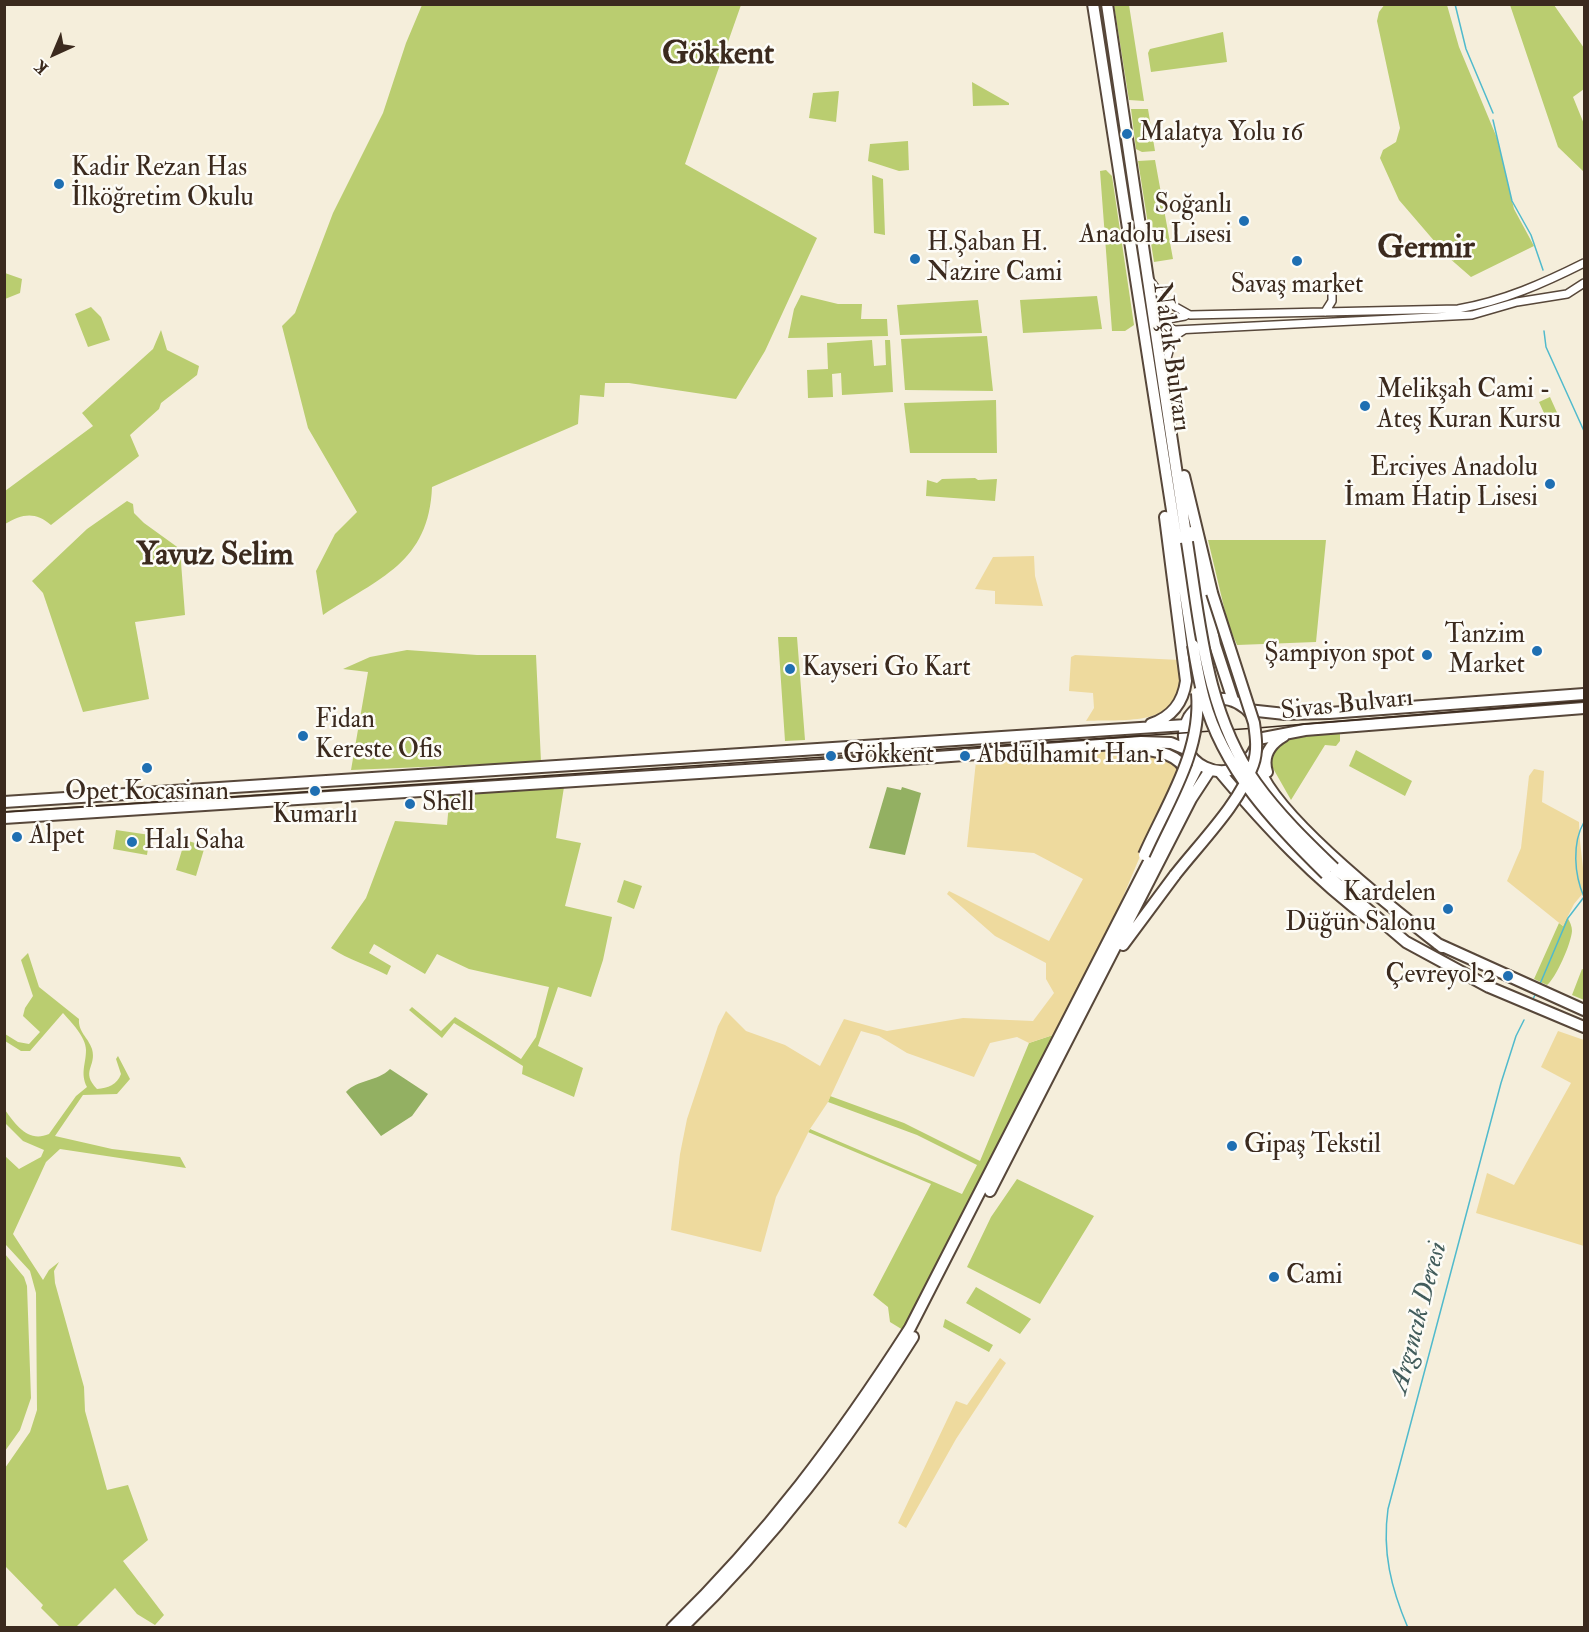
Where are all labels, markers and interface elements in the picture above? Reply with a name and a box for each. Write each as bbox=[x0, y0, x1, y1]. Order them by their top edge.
north arrow bbox=[24, 24, 84, 84]
district label: Gökkent bbox=[662, 37, 774, 75]
text: K bbox=[31, 56, 52, 78]
place label: Malatya Yolu 16 bbox=[1139, 118, 1303, 150]
marker: Malatya Yolu 16 bbox=[1120, 127, 1134, 141]
place label: Kadir Rezan Has İlköğretim Okulu bbox=[71, 153, 254, 214]
marker: Kadir Rezan Has İlköğretim Okulu bbox=[52, 177, 66, 191]
place label: Soğanlı Anadolu Lisesi bbox=[1079, 190, 1232, 252]
marker: Soğanlı Anadolu Lisesi bbox=[1237, 214, 1251, 228]
place label: H.Şaban H. Nazire Cami bbox=[927, 228, 1062, 290]
district label: Germir bbox=[1377, 231, 1475, 269]
marker: H.Şaban H. Nazire Cami bbox=[908, 252, 922, 266]
marker: Savaş market bbox=[1290, 254, 1304, 268]
place label: Savaş market bbox=[1231, 270, 1363, 302]
street label: Nalçık Bulvarı bbox=[1144, 280, 1196, 434]
place label: Melikşah Cami - Ateş Kuran Kursu bbox=[1377, 375, 1561, 436]
marker: Melikşah Cami - Ateş Kuran Kursu bbox=[1358, 399, 1372, 413]
place label: Erciyes Anadolu İmam Hatip Lisesi bbox=[1344, 453, 1538, 514]
marker: Erciyes Anadolu İmam Hatip Lisesi bbox=[1543, 477, 1557, 491]
district label: Yavuz Selim bbox=[136, 538, 294, 576]
place label: Tanzim Market bbox=[1445, 620, 1525, 682]
place label: Şampiyon spot bbox=[1264, 639, 1415, 671]
marker: Tanzim Market bbox=[1530, 644, 1544, 658]
marker: Şampiyon spot bbox=[1420, 648, 1434, 662]
place label: Kayseri Go Kart bbox=[802, 653, 971, 685]
marker: Kayseri Go Kart bbox=[783, 662, 797, 676]
street label: Sivas Bulvarı bbox=[1279, 684, 1415, 728]
place label: Fidan Kereste Ofis bbox=[315, 705, 442, 766]
marker: Fidan Kereste Ofis bbox=[296, 729, 310, 743]
place label: Gökkent bbox=[843, 740, 934, 772]
place label: Abdülhamit Han 1 bbox=[977, 740, 1164, 772]
marker: Gökkent bbox=[824, 749, 838, 763]
marker: Abdülhamit Han 1 bbox=[958, 749, 972, 763]
marker: Opet Kocasinan bbox=[140, 761, 154, 775]
place label: Opet Kocasinan bbox=[65, 777, 229, 809]
marker: Kumarlı bbox=[308, 784, 322, 798]
place label: Shell bbox=[422, 788, 474, 820]
marker: Shell bbox=[403, 797, 417, 811]
place label: Kumarlı bbox=[272, 800, 358, 832]
place label: Alpet bbox=[29, 821, 85, 853]
place label: Halı Saha bbox=[144, 826, 245, 858]
marker: Alpet bbox=[10, 830, 24, 844]
marker: Halı Saha bbox=[125, 835, 139, 849]
place label: Kardelen Düğün Salonu bbox=[1285, 878, 1436, 940]
marker: Kardelen Düğün Salonu bbox=[1441, 902, 1455, 916]
place label: Çevreyol 2 bbox=[1385, 960, 1496, 992]
marker: Çevreyol 2 bbox=[1501, 969, 1515, 983]
place label: Gipaş Tekstil bbox=[1244, 1130, 1381, 1162]
marker: Gipaş Tekstil bbox=[1225, 1139, 1239, 1153]
water label: Argıncık Deresi bbox=[1384, 1239, 1456, 1397]
place label: Cami bbox=[1286, 1261, 1343, 1293]
marker: Cami bbox=[1267, 1270, 1281, 1284]

